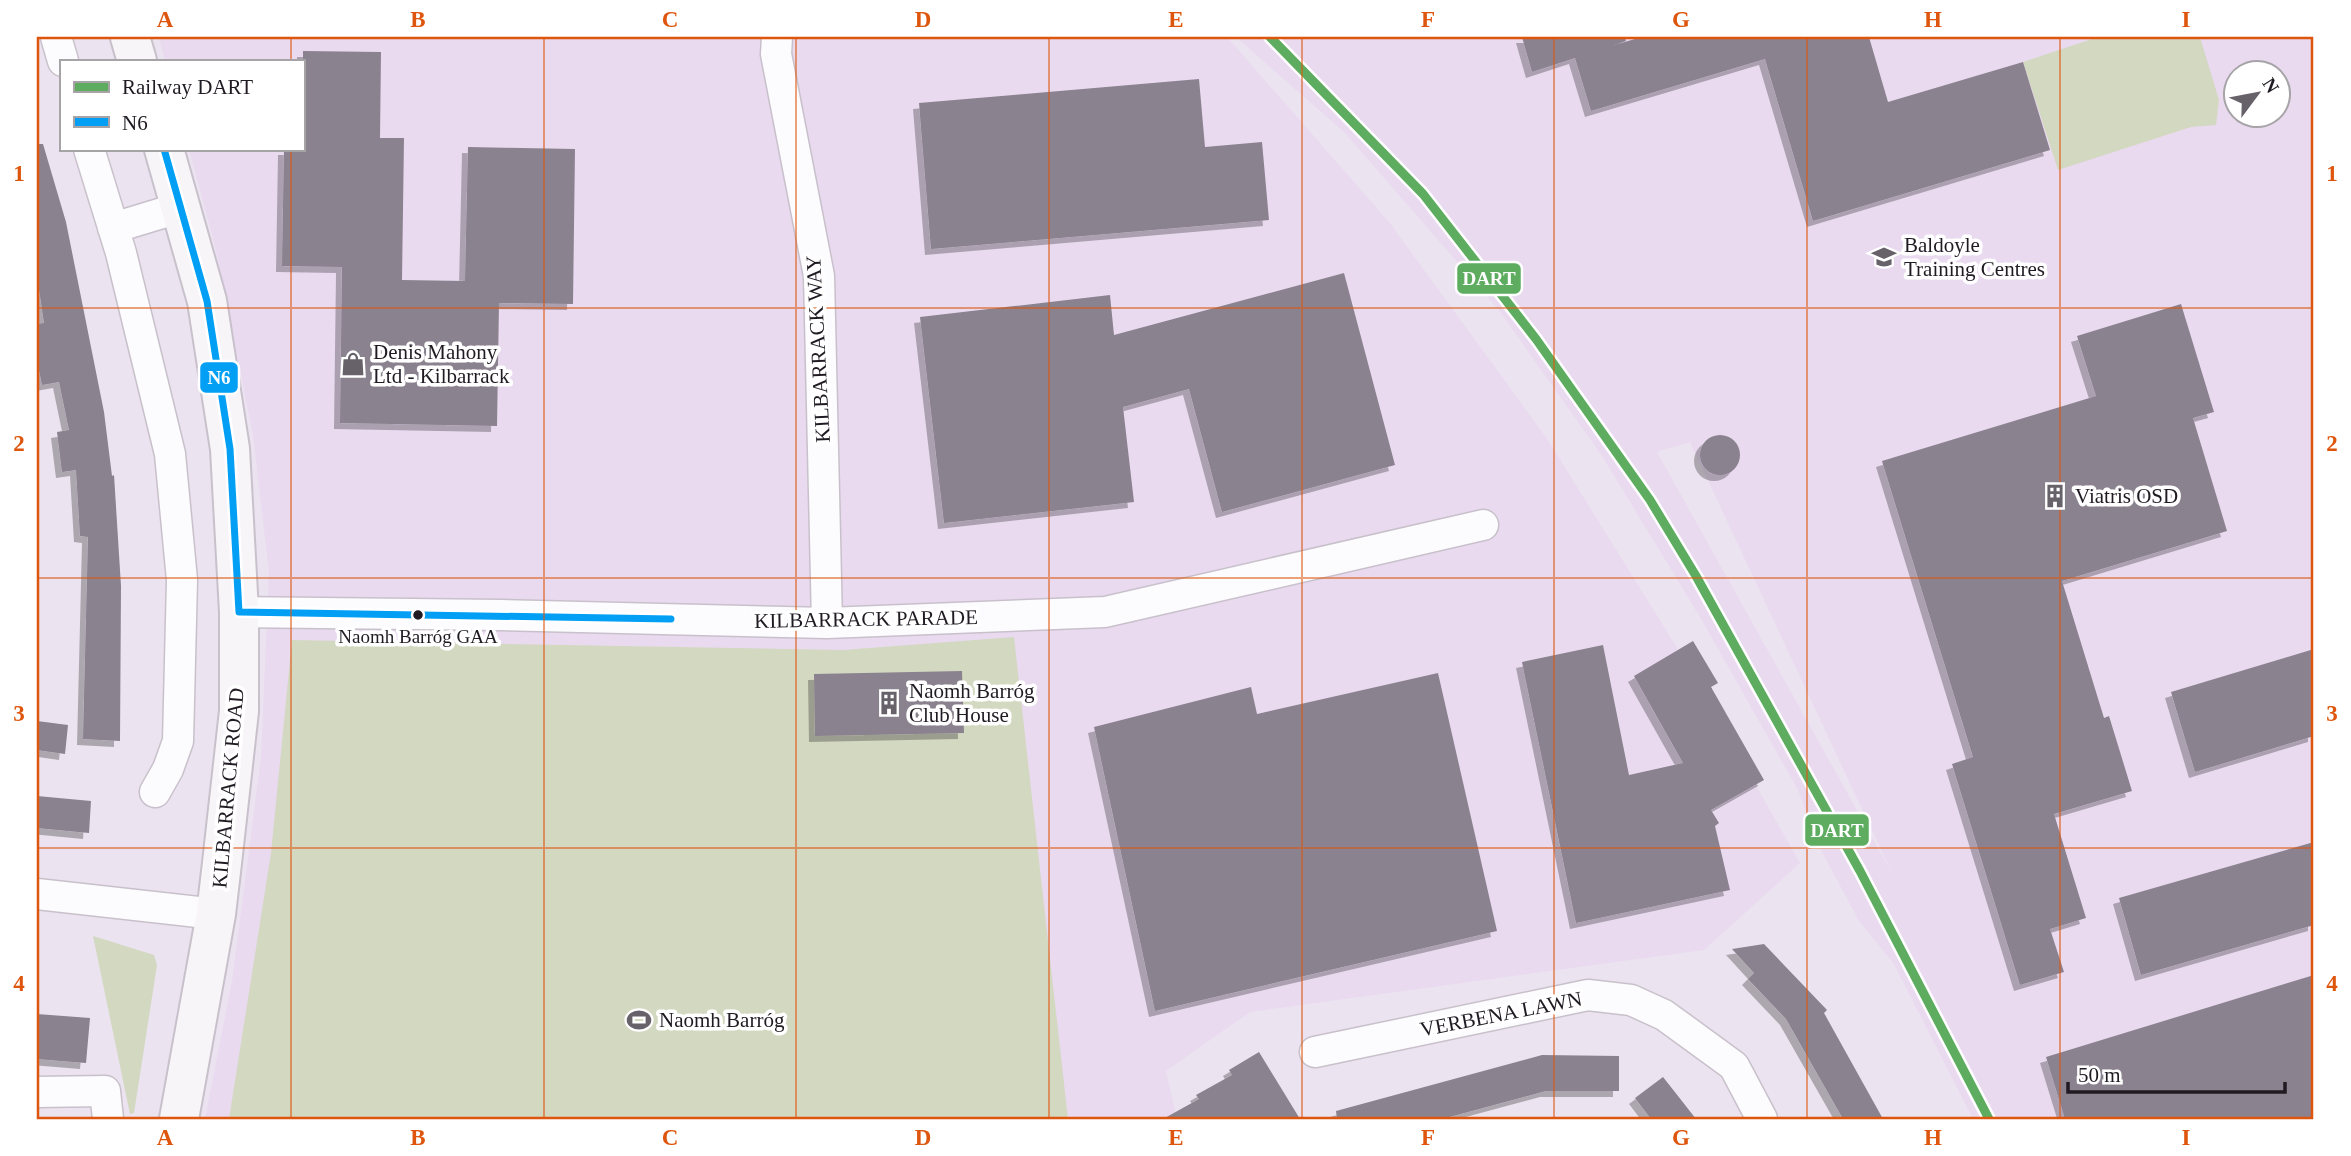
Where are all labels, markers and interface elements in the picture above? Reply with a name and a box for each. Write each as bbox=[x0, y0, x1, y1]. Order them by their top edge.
text: A bbox=[157, 7, 174, 32]
text: B bbox=[410, 7, 426, 32]
text: C bbox=[662, 7, 678, 32]
text: D bbox=[915, 7, 931, 32]
text: E bbox=[1168, 7, 1184, 32]
text: F bbox=[1421, 7, 1435, 32]
text: G bbox=[1672, 7, 1690, 32]
text: H bbox=[1924, 7, 1942, 32]
text: I bbox=[2182, 7, 2191, 32]
legend bbox=[60, 60, 304, 150]
north arrow bbox=[2222, 60, 2292, 130]
text: N bbox=[2258, 74, 2284, 97]
text: Railway DART bbox=[122, 75, 253, 99]
text: N6 bbox=[122, 111, 148, 135]
text: 1 bbox=[13, 161, 25, 186]
text: 1 bbox=[2326, 161, 2338, 186]
place label: Baldoyle Training Centres bbox=[1904, 233, 2045, 281]
school or university icon: Baldoyle Training Centres bbox=[1870, 243, 1898, 271]
street label: KILBARRACK WAY bbox=[801, 255, 835, 443]
line badge: DART bbox=[1456, 262, 1522, 295]
text: DART bbox=[1462, 268, 1516, 289]
place label: Denis Mahony Ltd - Kilbarrack bbox=[373, 340, 510, 388]
shop icon: Denis Mahony Ltd - Kilbarrack bbox=[339, 350, 367, 378]
line badge: N6 bbox=[199, 361, 239, 394]
text: N6 bbox=[207, 367, 231, 388]
text: 2 bbox=[13, 431, 25, 456]
text: 2 bbox=[2326, 431, 2338, 456]
building icon: Viatris OSD bbox=[2041, 482, 2069, 510]
place label: Viatris OSD bbox=[2075, 484, 2178, 508]
street label: KILBARRACK PARADE bbox=[754, 605, 978, 633]
marker: Naomh Barróg GAA bbox=[411, 608, 425, 622]
place label: Naomh Barróg GAA bbox=[338, 626, 498, 647]
place label: Naomh Barróg Club House bbox=[909, 679, 1035, 727]
street label: KILBARRACK ROAD bbox=[207, 687, 249, 889]
building icon: Naomh Barróg Club House bbox=[875, 689, 903, 717]
text: 3 bbox=[13, 701, 25, 726]
text: 3 bbox=[2326, 701, 2338, 726]
line badge: DART bbox=[1804, 813, 1870, 847]
text: DART bbox=[1810, 820, 1864, 841]
text: 4 bbox=[13, 971, 25, 996]
text: 4 bbox=[2326, 971, 2338, 996]
street label: VERBENA LAWN bbox=[1418, 987, 1584, 1041]
sports icon: Naomh Barróg bbox=[625, 1006, 653, 1034]
place label: Naomh Barróg bbox=[659, 1008, 785, 1032]
scale bar bbox=[2068, 1051, 2284, 1095]
text: 50 m bbox=[2078, 1063, 2121, 1087]
text: A bbox=[157, 1125, 174, 1150]
text: B bbox=[410, 1125, 426, 1150]
text: C bbox=[662, 1125, 678, 1150]
text: D bbox=[915, 1125, 931, 1150]
text: E bbox=[1168, 1125, 1184, 1150]
text: F bbox=[1421, 1125, 1435, 1150]
text: G bbox=[1672, 1125, 1690, 1150]
text: H bbox=[1924, 1125, 1942, 1150]
text: I bbox=[2182, 1125, 2191, 1150]

